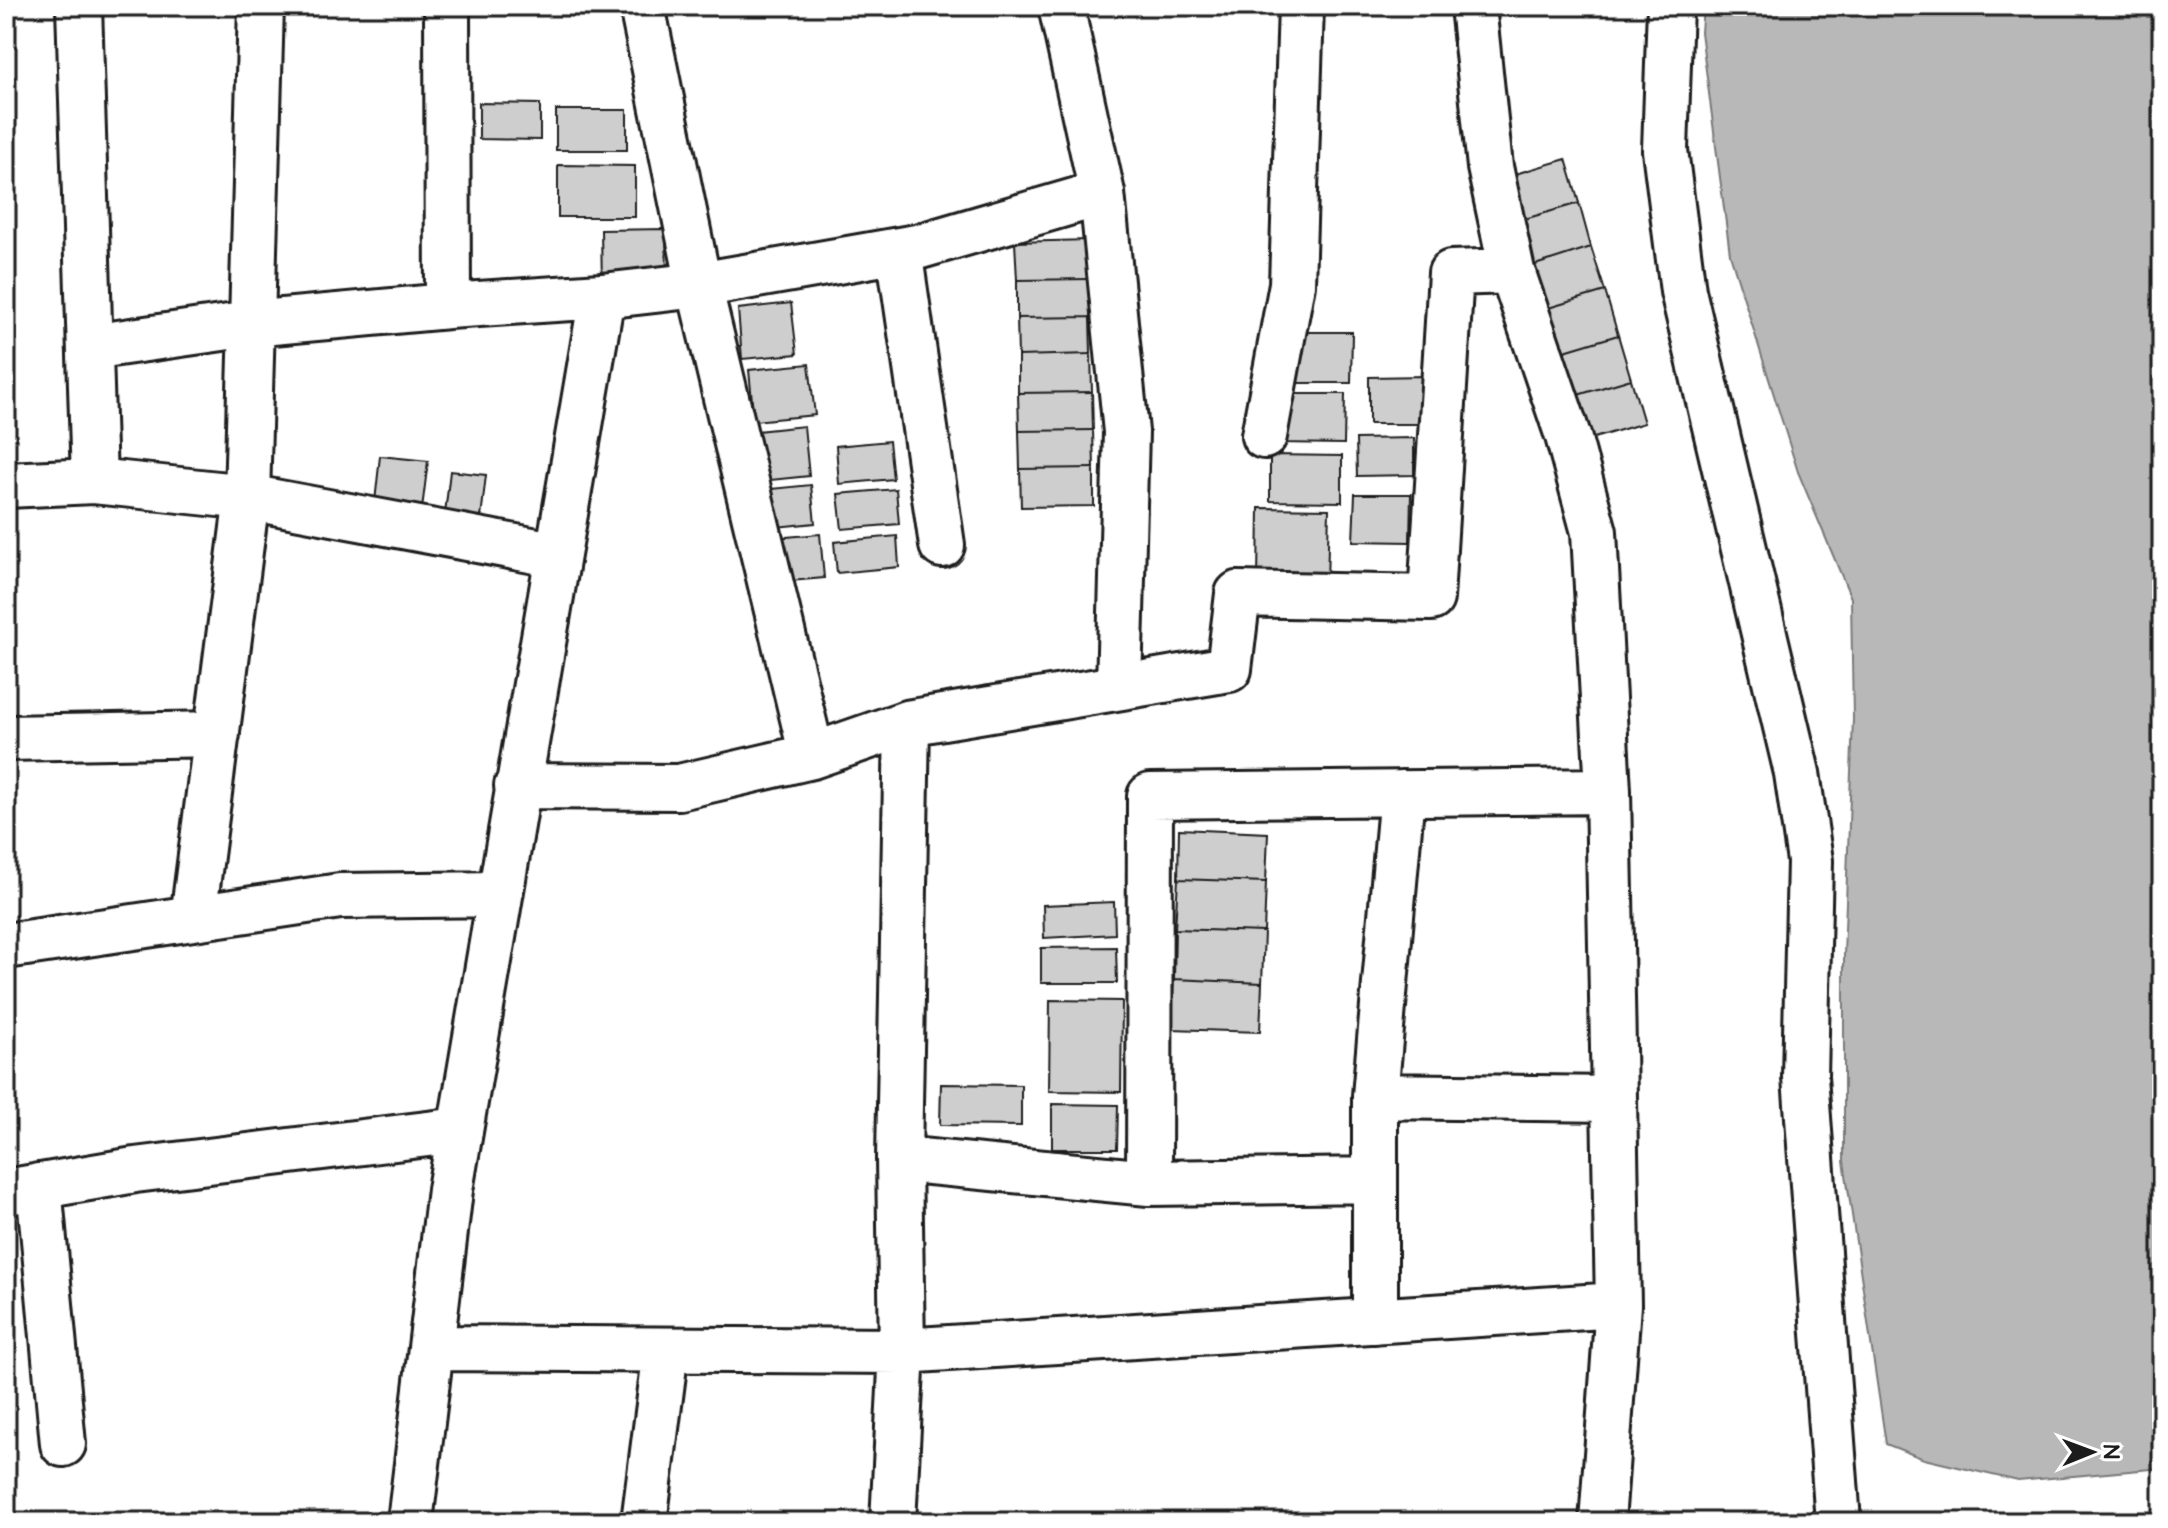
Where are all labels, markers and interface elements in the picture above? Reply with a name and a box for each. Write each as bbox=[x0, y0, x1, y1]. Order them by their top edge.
north arrow bbox=[2052, 1412, 2132, 1492]
text: N bbox=[2095, 1445, 2126, 1459]

